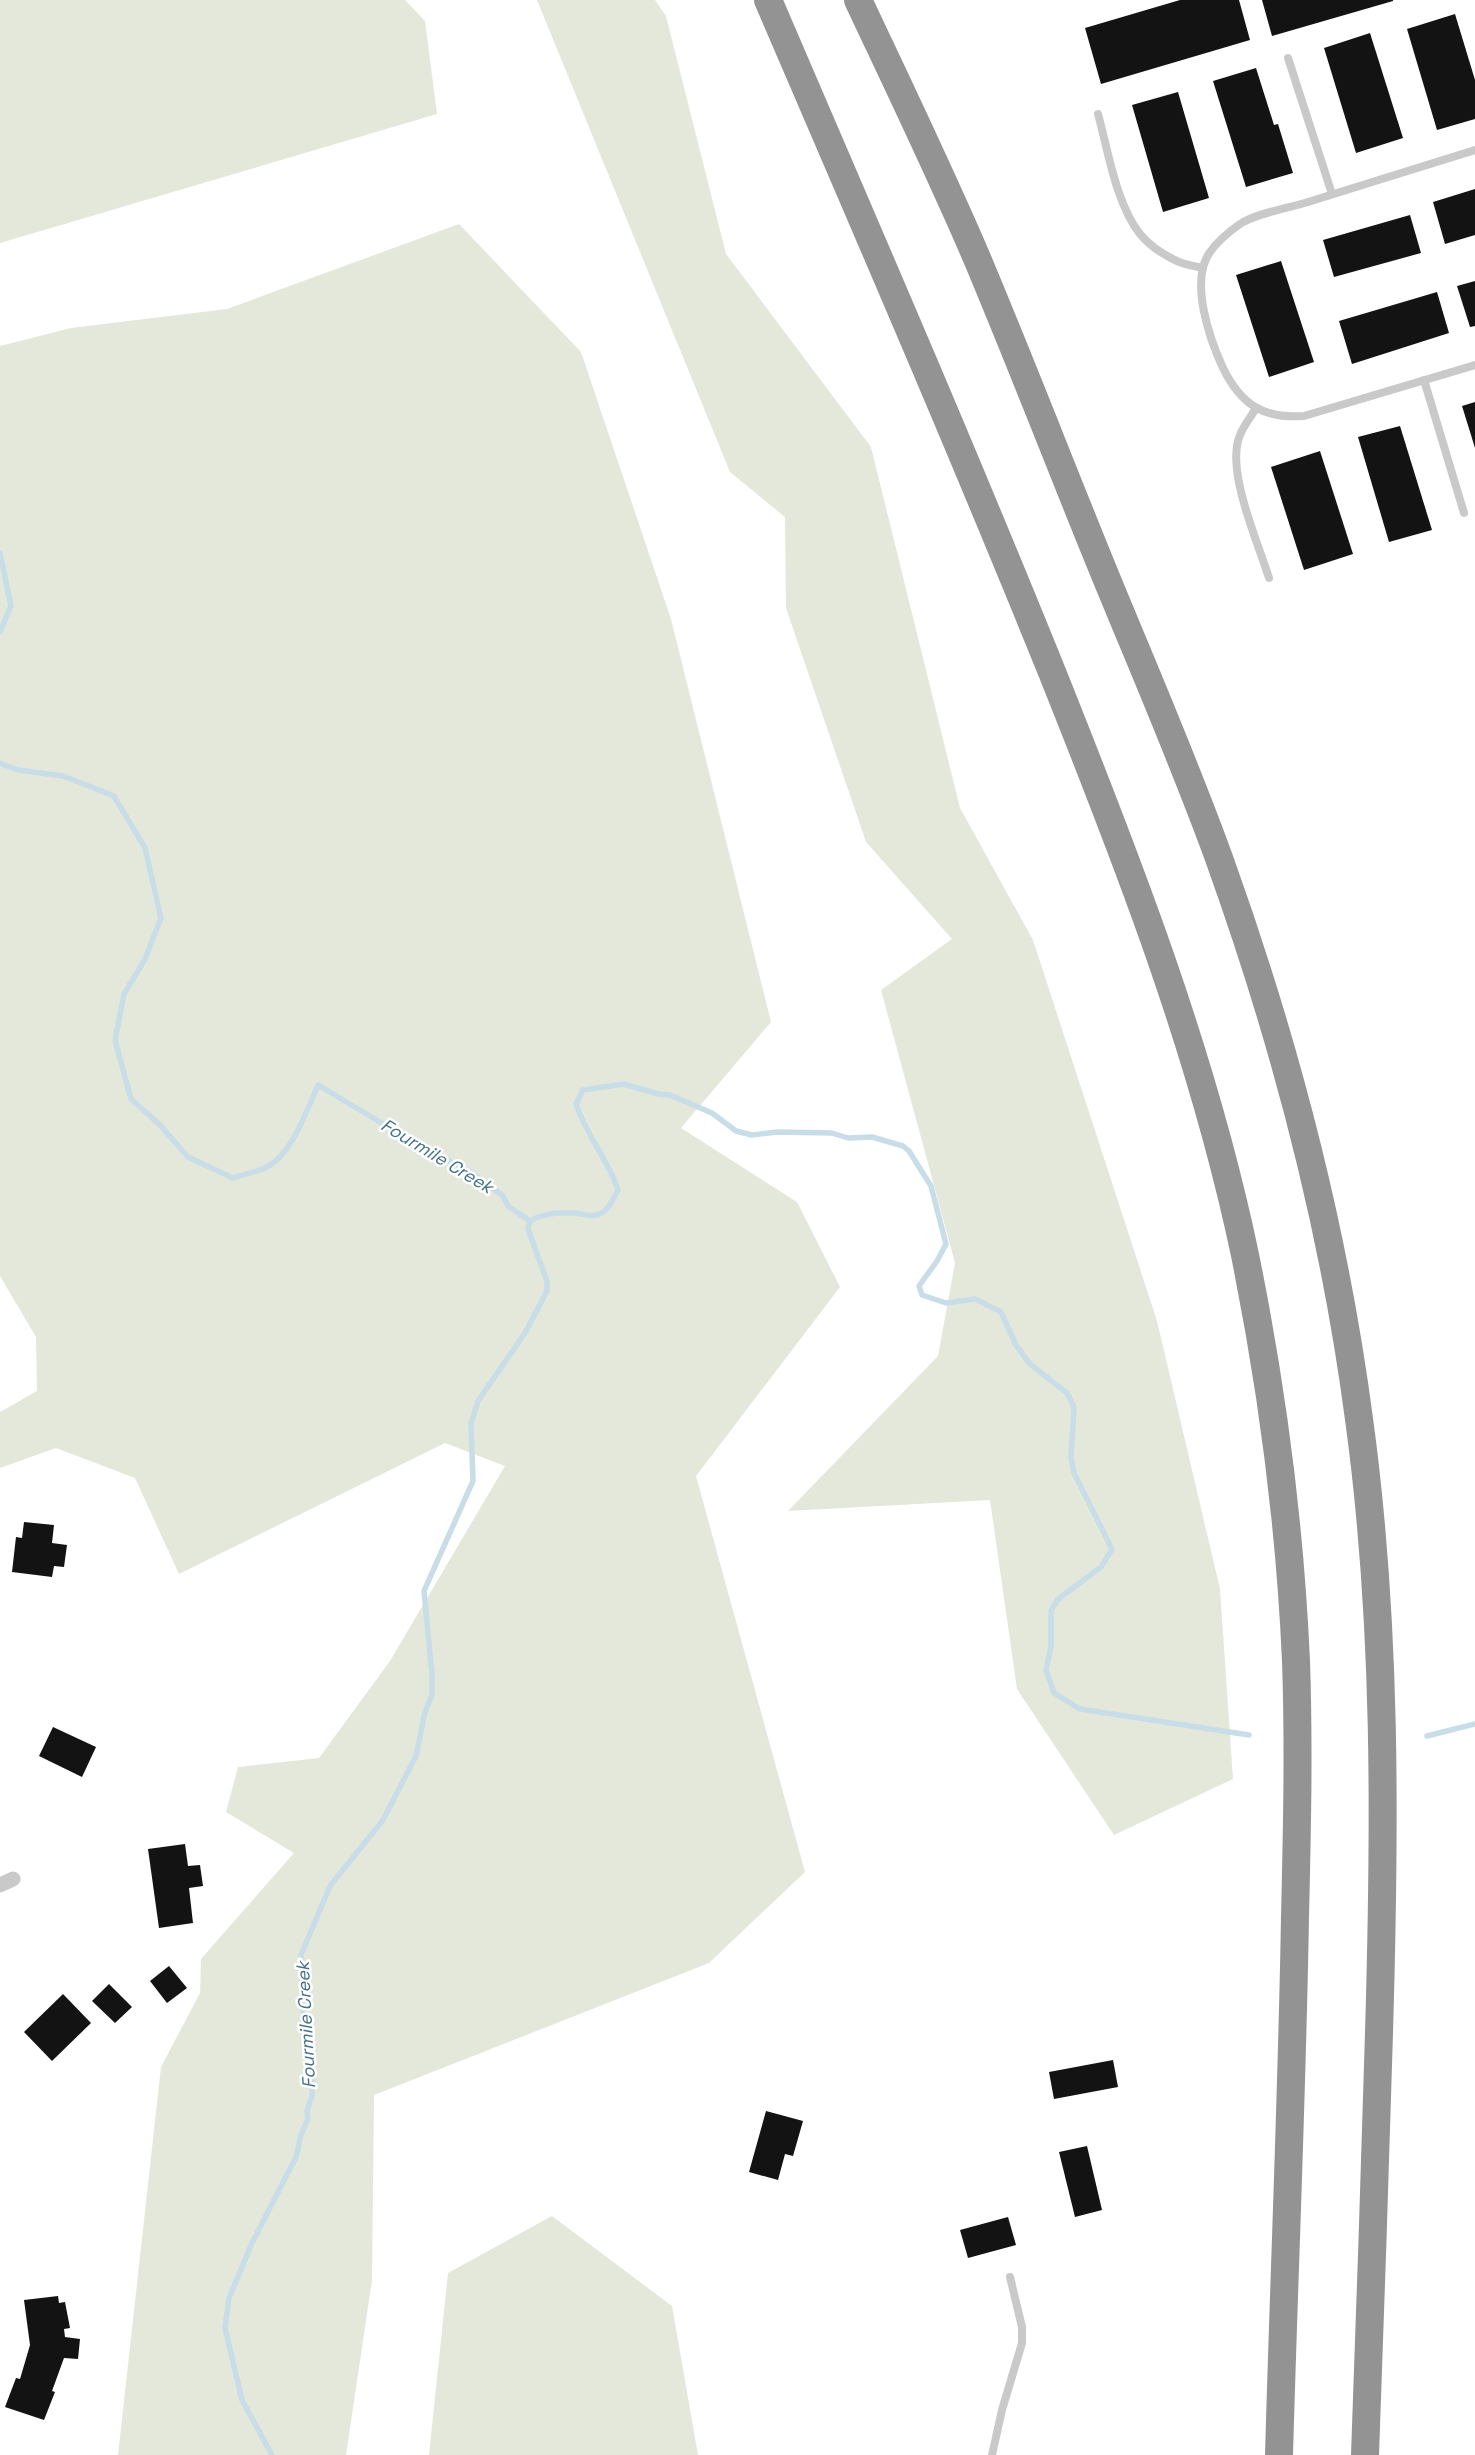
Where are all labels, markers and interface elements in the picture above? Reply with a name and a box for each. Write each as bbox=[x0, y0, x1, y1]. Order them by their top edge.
water label: Fourmile Creek bbox=[377, 1113, 500, 1199]
water label: Fourmile Creek bbox=[291, 1959, 320, 2089]

